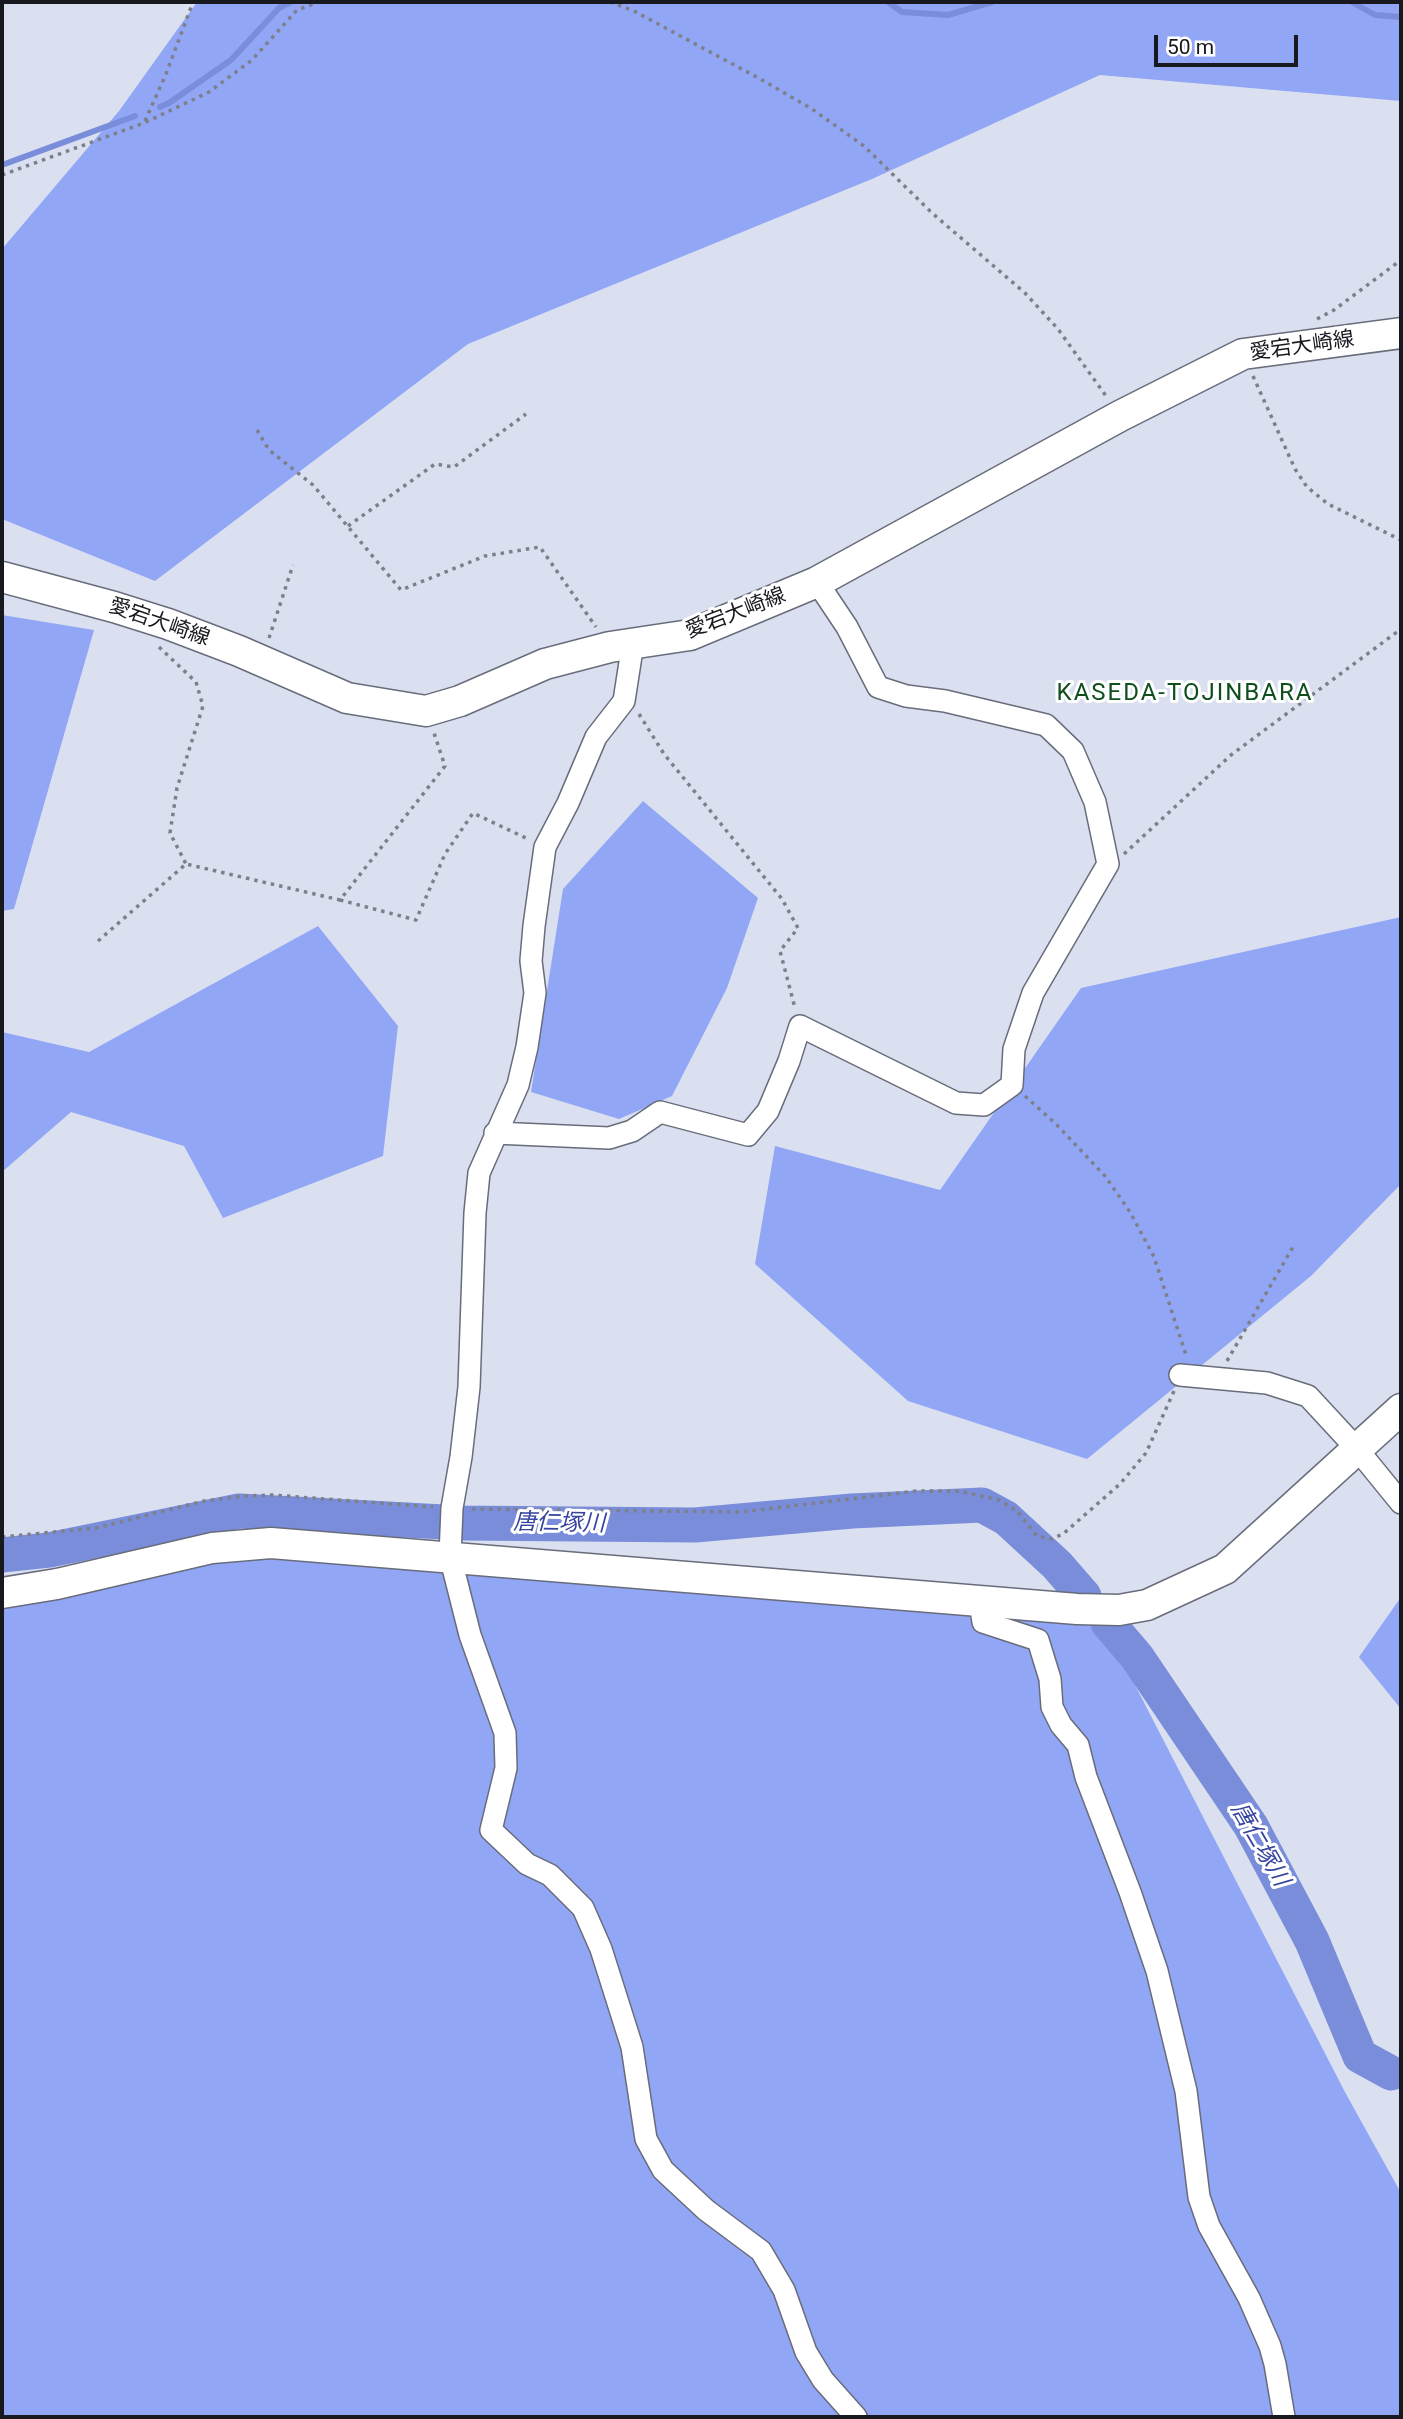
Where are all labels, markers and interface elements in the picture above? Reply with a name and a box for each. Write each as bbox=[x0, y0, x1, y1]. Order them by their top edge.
scale bar bbox=[1158, 21, 1302, 65]
text: 50 m bbox=[1167, 35, 1214, 59]
street label: 愛宕大崎線 bbox=[1248, 327, 1356, 367]
street label: 愛宕大崎線 bbox=[682, 583, 790, 645]
street label: 愛宕大崎線 bbox=[105, 594, 213, 652]
district label: KASEDA-TOJINBARA bbox=[1059, 680, 1311, 708]
water label: 唐仁塚川 bbox=[513, 1509, 605, 1539]
water label: 唐仁塚川 bbox=[1224, 1798, 1294, 1892]

